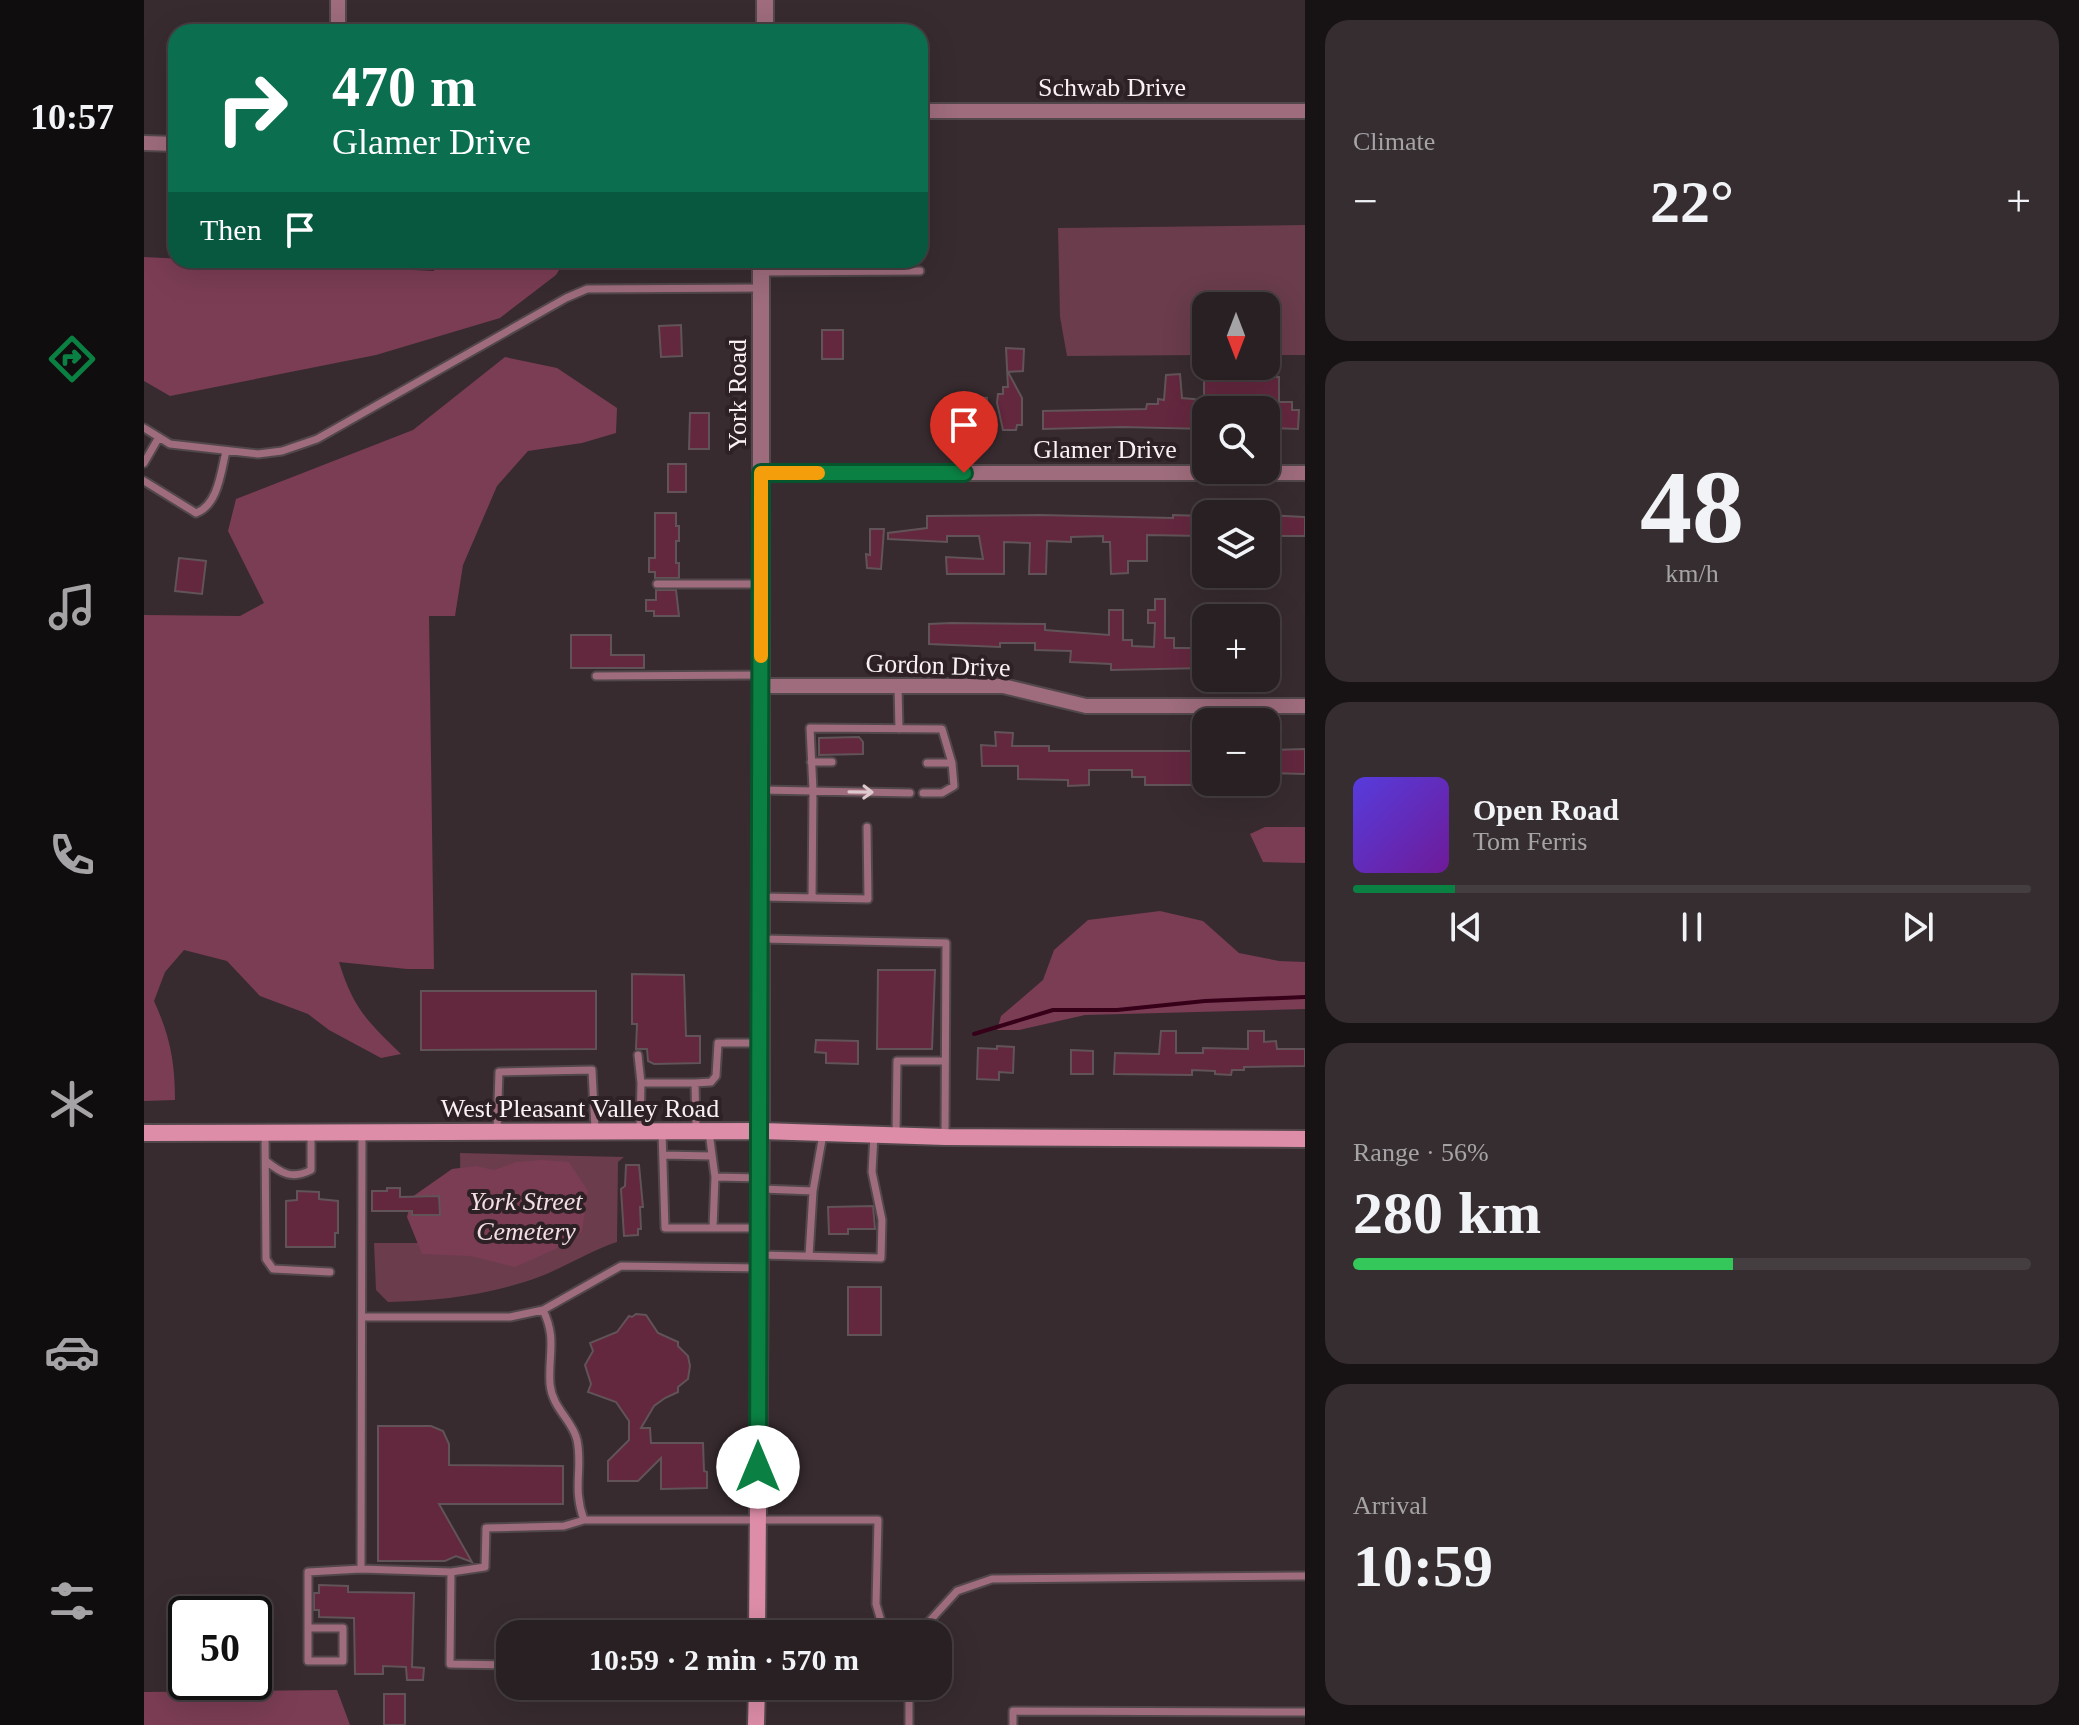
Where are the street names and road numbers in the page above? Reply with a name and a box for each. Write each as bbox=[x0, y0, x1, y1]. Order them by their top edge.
street label: Schwab Drive bbox=[1038, 73, 1186, 102]
street label: York Road bbox=[723, 339, 752, 451]
street label: Glamer Drive bbox=[1033, 435, 1177, 464]
street label: Gordon Drive bbox=[865, 648, 1011, 683]
street label: West Pleasant Valley Road bbox=[441, 1094, 719, 1123]

